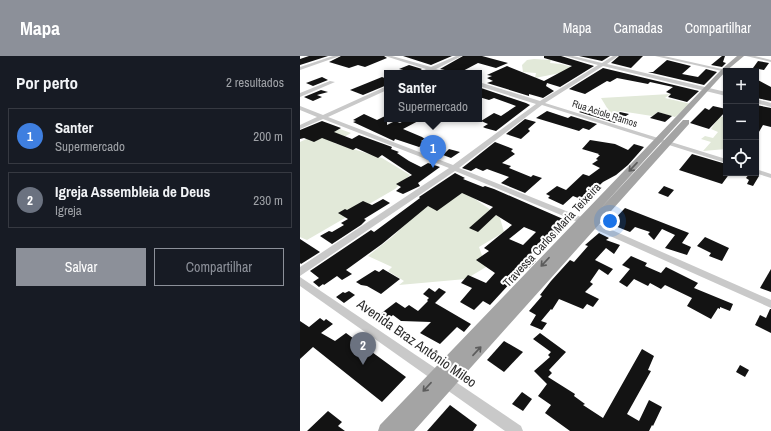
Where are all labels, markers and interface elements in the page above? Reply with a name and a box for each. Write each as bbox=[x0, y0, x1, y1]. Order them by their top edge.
text: Mapa bbox=[20, 15, 60, 41]
text: Mapa bbox=[563, 19, 592, 37]
text: Camadas bbox=[614, 19, 663, 37]
text: Compartilhar bbox=[685, 19, 751, 37]
map controls bbox=[723, 68, 759, 176]
button: + bbox=[723, 68, 759, 104]
popup bbox=[384, 70, 482, 122]
text: Por perto bbox=[16, 71, 78, 94]
text: 2 resultados bbox=[226, 74, 284, 91]
text: Santer bbox=[398, 77, 436, 98]
street label: Rua Aciole Ramos bbox=[571, 97, 639, 130]
text: Supermercado bbox=[398, 98, 468, 115]
button: − bbox=[723, 104, 759, 140]
text: Santer bbox=[55, 117, 93, 138]
text: 1 bbox=[27, 128, 33, 145]
text: 200 m bbox=[253, 128, 283, 145]
pin: 1 bbox=[420, 135, 446, 168]
text: Supermercado bbox=[55, 138, 125, 155]
button: locate bbox=[723, 140, 759, 176]
one-way arrow bbox=[629, 162, 638, 172]
street label: Travessa Carlos Maria Teixeira bbox=[500, 179, 605, 290]
text: Igreja Assembleia de Deus bbox=[55, 181, 210, 202]
text: 2 bbox=[27, 192, 33, 209]
text: 230 m bbox=[253, 192, 283, 209]
text: Igreja bbox=[55, 202, 82, 219]
your location bbox=[600, 211, 620, 231]
button: Salvar bbox=[16, 248, 146, 286]
button: Compartilhar bbox=[154, 248, 284, 286]
one-way arrow bbox=[540, 257, 549, 267]
street label: Avenida Braz Antônio Mileo bbox=[353, 294, 480, 391]
pin: 2 bbox=[350, 332, 376, 365]
one-way arrow bbox=[472, 345, 481, 356]
one-way arrow bbox=[422, 382, 432, 392]

